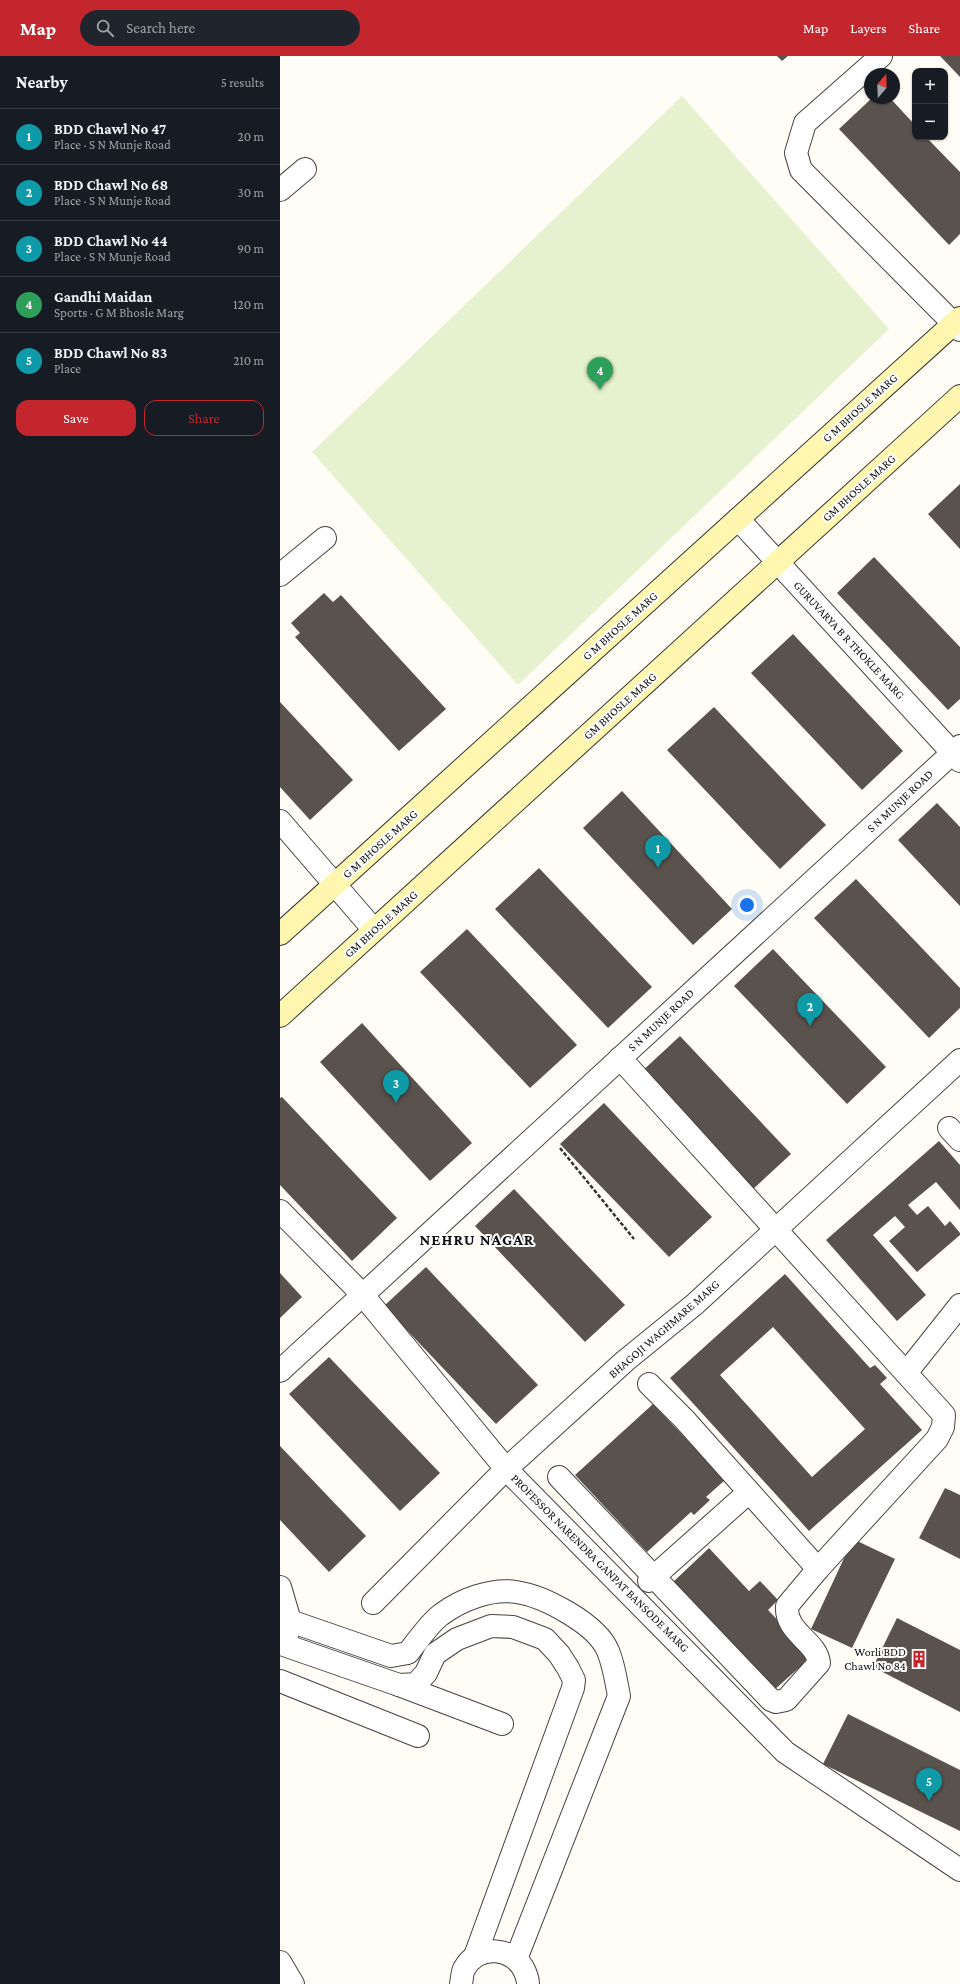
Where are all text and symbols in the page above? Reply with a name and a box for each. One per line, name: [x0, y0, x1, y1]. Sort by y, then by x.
search box: [80, 10, 360, 46]
icon: search: [94, 17, 116, 39]
text: Map: [20, 18, 56, 39]
text: Search here: [126, 20, 195, 36]
text: Map: [803, 20, 828, 36]
text: Layers: [850, 20, 887, 36]
text: Share: [909, 20, 940, 36]
north arrow: [864, 68, 900, 104]
map controls: [912, 68, 948, 140]
button: +: [912, 68, 948, 104]
text: Nearby: [16, 73, 68, 92]
text: 5 results: [221, 75, 264, 90]
button: −: [912, 104, 948, 140]
text: BDD Chawl No 47: [54, 121, 166, 137]
text: 1: [27, 129, 31, 144]
text: 20 m: [238, 129, 264, 144]
text: Place · S N Munje Road: [54, 137, 171, 152]
text: BDD Chawl No 68: [54, 177, 168, 193]
text: 2: [26, 185, 32, 200]
text: 30 m: [238, 185, 264, 200]
text: Place · S N Munje Road: [54, 193, 171, 208]
text: BDD Chawl No 44: [54, 233, 167, 249]
text: 3: [26, 241, 32, 256]
text: 90 m: [237, 241, 264, 256]
text: Place · S N Munje Road: [54, 249, 171, 264]
text: Gandhi Maidan: [54, 289, 152, 305]
text: 4: [25, 297, 33, 312]
text: 120 m: [233, 297, 264, 312]
text: Sports · G M Bhosle Marg: [54, 305, 184, 320]
text: BDD Chawl No 83: [54, 345, 167, 361]
text: 5: [26, 353, 32, 368]
text: 210 m: [233, 353, 264, 368]
pin: 4: [587, 357, 613, 390]
text: Place: [54, 361, 81, 376]
street label: G M BHOSLE MARG: [820, 370, 901, 445]
button: Save: [16, 400, 136, 436]
button: Share: [144, 400, 264, 436]
street label: GM BHOSLE MARG: [820, 451, 899, 525]
street label: GURUVARYA B R THOKLE MARG: [790, 578, 908, 702]
street label: G M BHOSLE MARG: [580, 588, 661, 663]
street label: GM BHOSLE MARG: [581, 669, 660, 743]
street label: S N MUNJE ROAD: [864, 767, 936, 835]
street label: G M BHOSLE MARG: [340, 806, 421, 881]
pin: 1: [645, 835, 671, 868]
street label: GM BHOSLE MARG: [342, 887, 421, 961]
your location: [737, 895, 757, 915]
street label: S N MUNJE ROAD: [625, 986, 697, 1054]
pin: 2: [797, 993, 823, 1026]
pin: 3: [383, 1070, 409, 1103]
district label: NEHRU NAGAR: [419, 1231, 535, 1248]
street label: BHAGOJI WAGHMARE MARG: [606, 1277, 723, 1381]
street label: PROFESSOR NARENDRA GANPAT BANSODE MARG: [508, 1471, 692, 1655]
place label: Worli BDD Chawl No 84: [844, 1645, 906, 1673]
building icon: Worli BDD Chawl No 84: [909, 1649, 929, 1669]
pin: 5: [916, 1768, 942, 1801]

